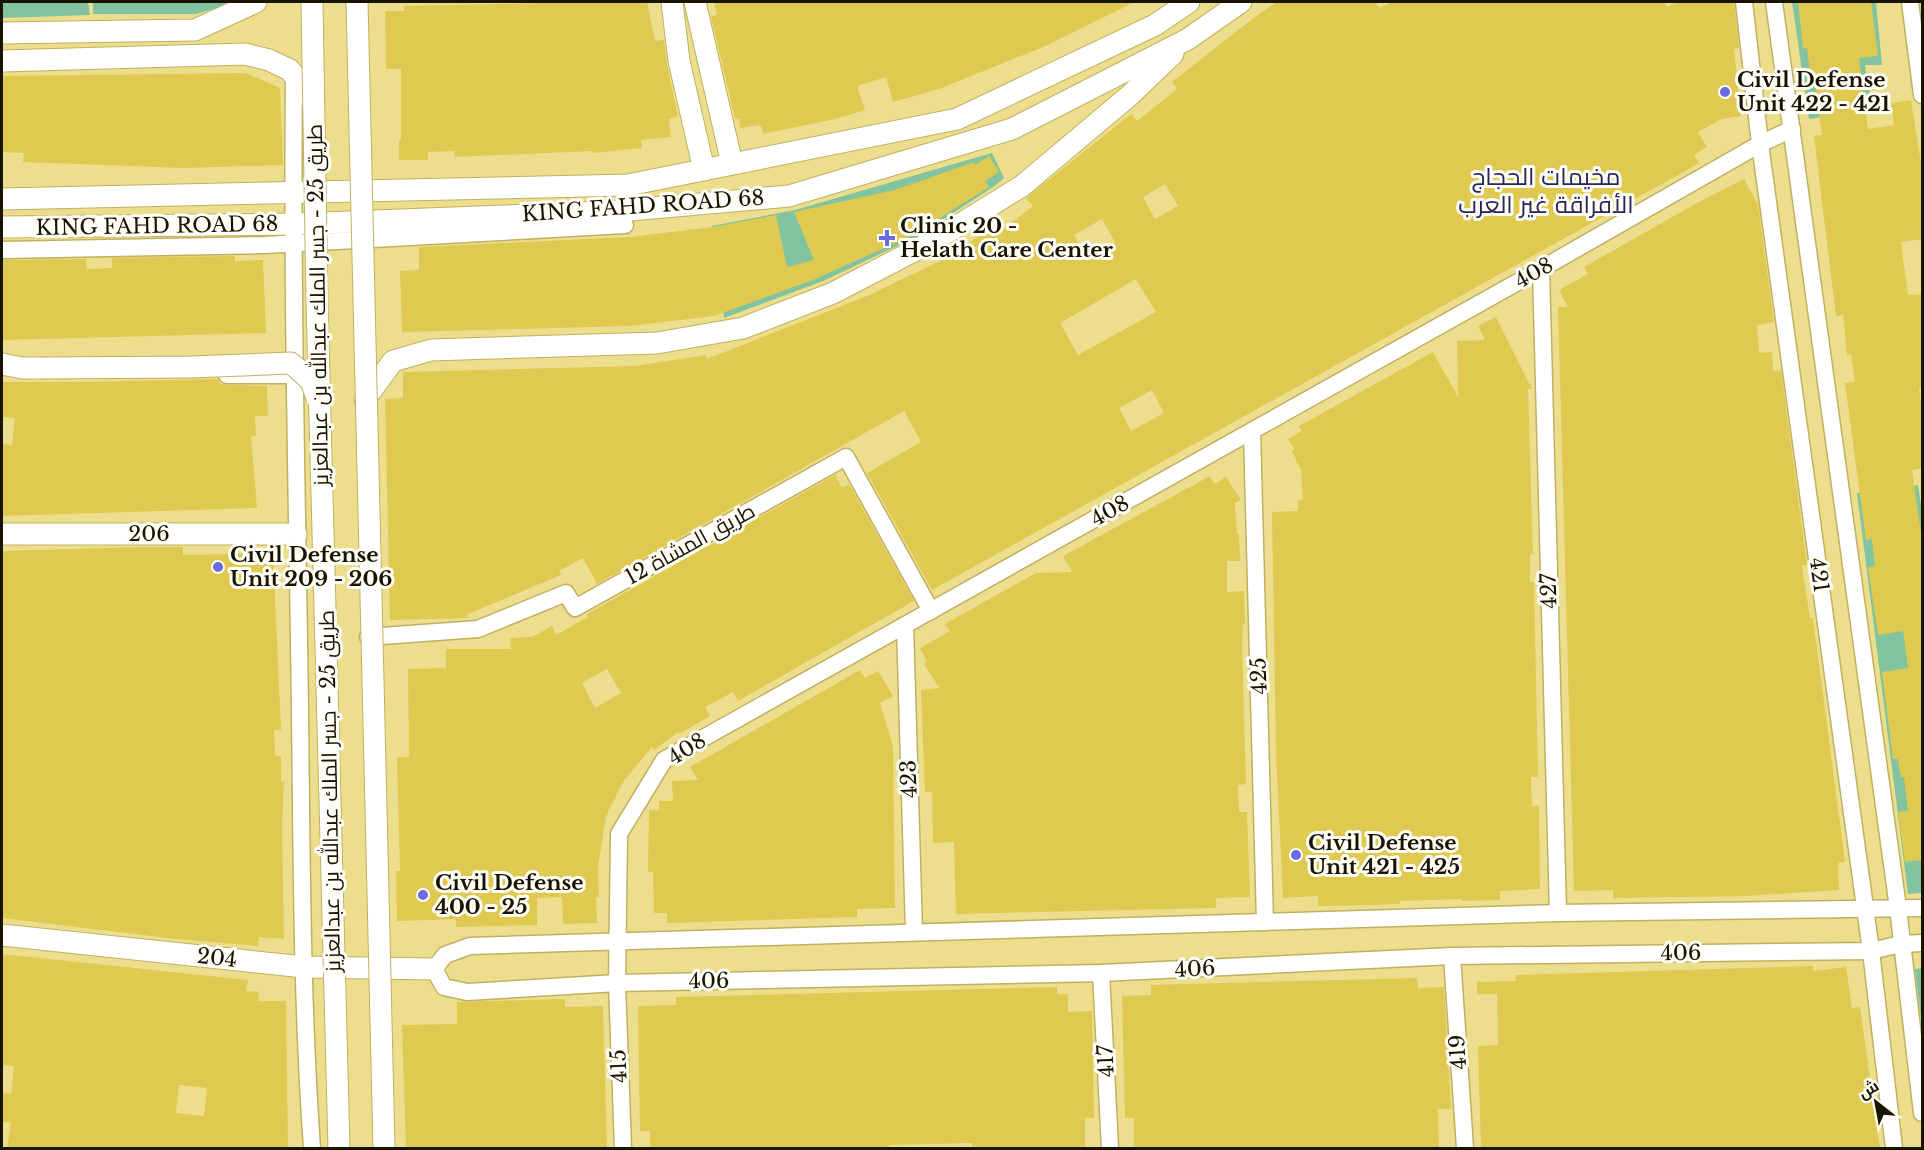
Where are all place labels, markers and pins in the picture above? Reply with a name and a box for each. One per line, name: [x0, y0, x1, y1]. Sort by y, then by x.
place label: Civil Defense Unit 422 - 421: [1737, 67, 1890, 117]
marker: Civil Defense Unit 422 - 421: [1718, 85, 1732, 99]
place label: Clinic 20 - Helath Care Center: [900, 213, 1113, 263]
marker: Clinic 20 - Helath Care Center: [878, 229, 896, 247]
place label: Civil Defense Unit 209 - 206: [230, 542, 393, 592]
marker: Civil Defense Unit 209 - 206: [211, 560, 225, 574]
place label: Civil Defense Unit 421 - 425: [1308, 830, 1460, 880]
marker: Civil Defense Unit 421 - 425: [1289, 848, 1303, 862]
place label: Civil Defense 400 - 25: [435, 870, 584, 920]
marker: Civil Defense 400 - 25: [416, 888, 430, 902]

